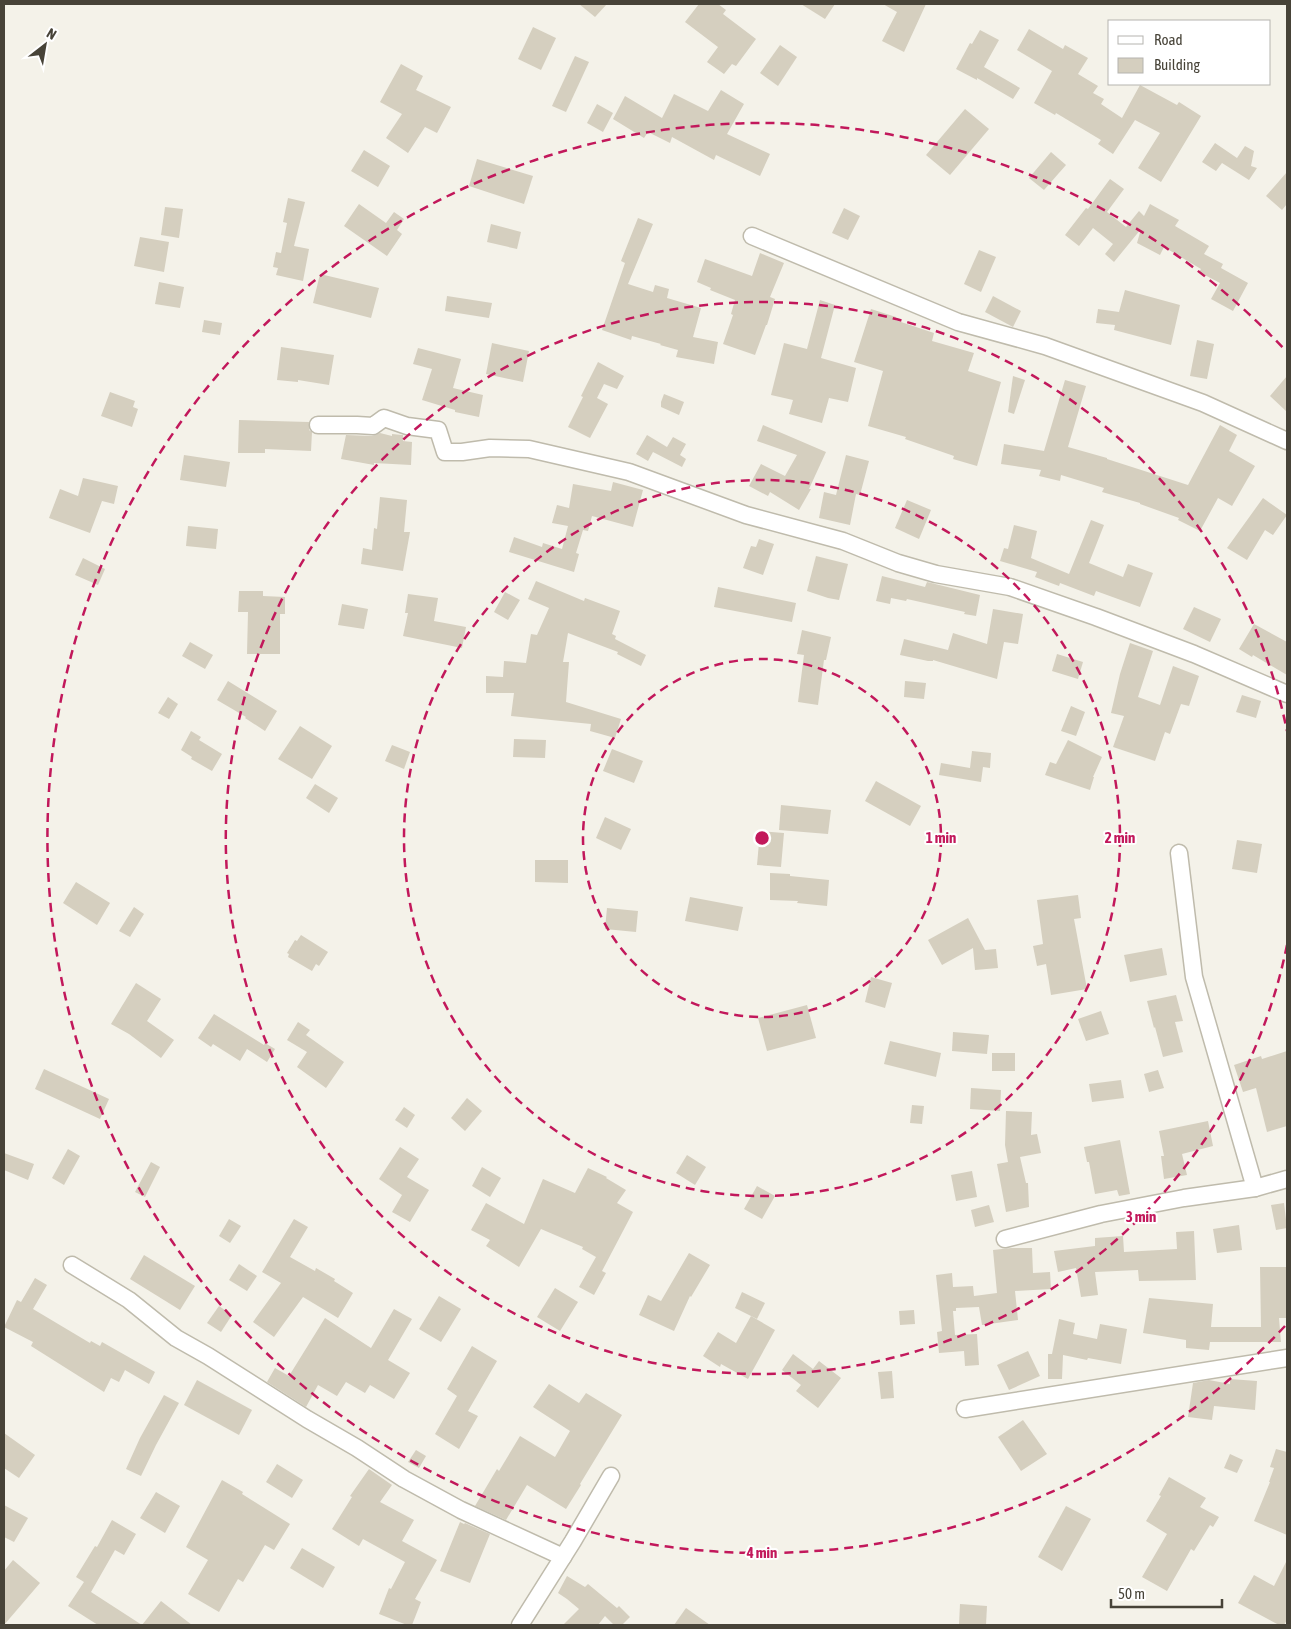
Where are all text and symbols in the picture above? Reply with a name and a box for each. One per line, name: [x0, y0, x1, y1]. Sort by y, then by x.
north arrow: [20, 20, 70, 70]
legend: [1108, 20, 1271, 85]
text: N: [44, 25, 59, 43]
text: Road: [1154, 31, 1183, 48]
text: Building: [1154, 56, 1200, 73]
centre of rings: [753, 829, 771, 847]
text: 1 min: [926, 829, 956, 846]
text: 2 min: [1105, 829, 1135, 846]
text: 3 min: [1126, 1208, 1156, 1225]
text: 4 min: [746, 1544, 777, 1561]
scale bar: [1111, 1576, 1222, 1608]
text: 50 m: [1118, 1585, 1145, 1602]

